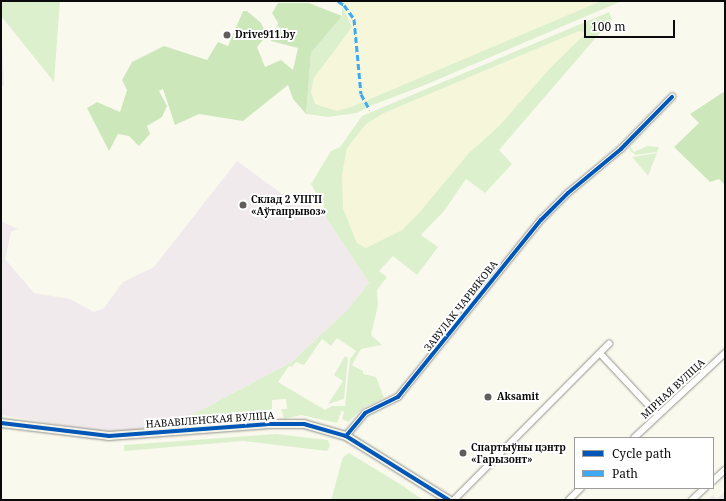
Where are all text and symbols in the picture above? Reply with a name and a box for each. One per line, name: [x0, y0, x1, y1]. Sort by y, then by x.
scale bar: [586, 12, 677, 38]
text: 100 m: [591, 18, 626, 35]
place label: Drive911.by: [235, 29, 295, 41]
marker: Drive911.by: [222, 30, 232, 40]
place label: Склад 2 УПГП «Аўтапрывоз»: [251, 193, 326, 216]
marker: Склад 2 УПГП «Аўтапрывоз»: [238, 200, 248, 210]
street label: ЗАВУЛАК ЧАРВЯКОВА: [422, 258, 500, 354]
street label: МІРНАЯ ВУЛІЦА: [639, 356, 707, 422]
marker: Aksamit: [482, 391, 494, 403]
place label: Aksamit: [497, 391, 539, 403]
street label: НАВАВІЛЕНСКАЯ ВУЛІЦА: [145, 410, 275, 430]
legend: [574, 437, 714, 489]
place label: Спартыўны цэнтр «Гарызонт»: [471, 441, 566, 464]
text: Cycle path: [612, 445, 671, 462]
marker: Спартыўны цэнтр «Гарызонт»: [458, 448, 468, 458]
text: Path: [612, 465, 638, 482]

